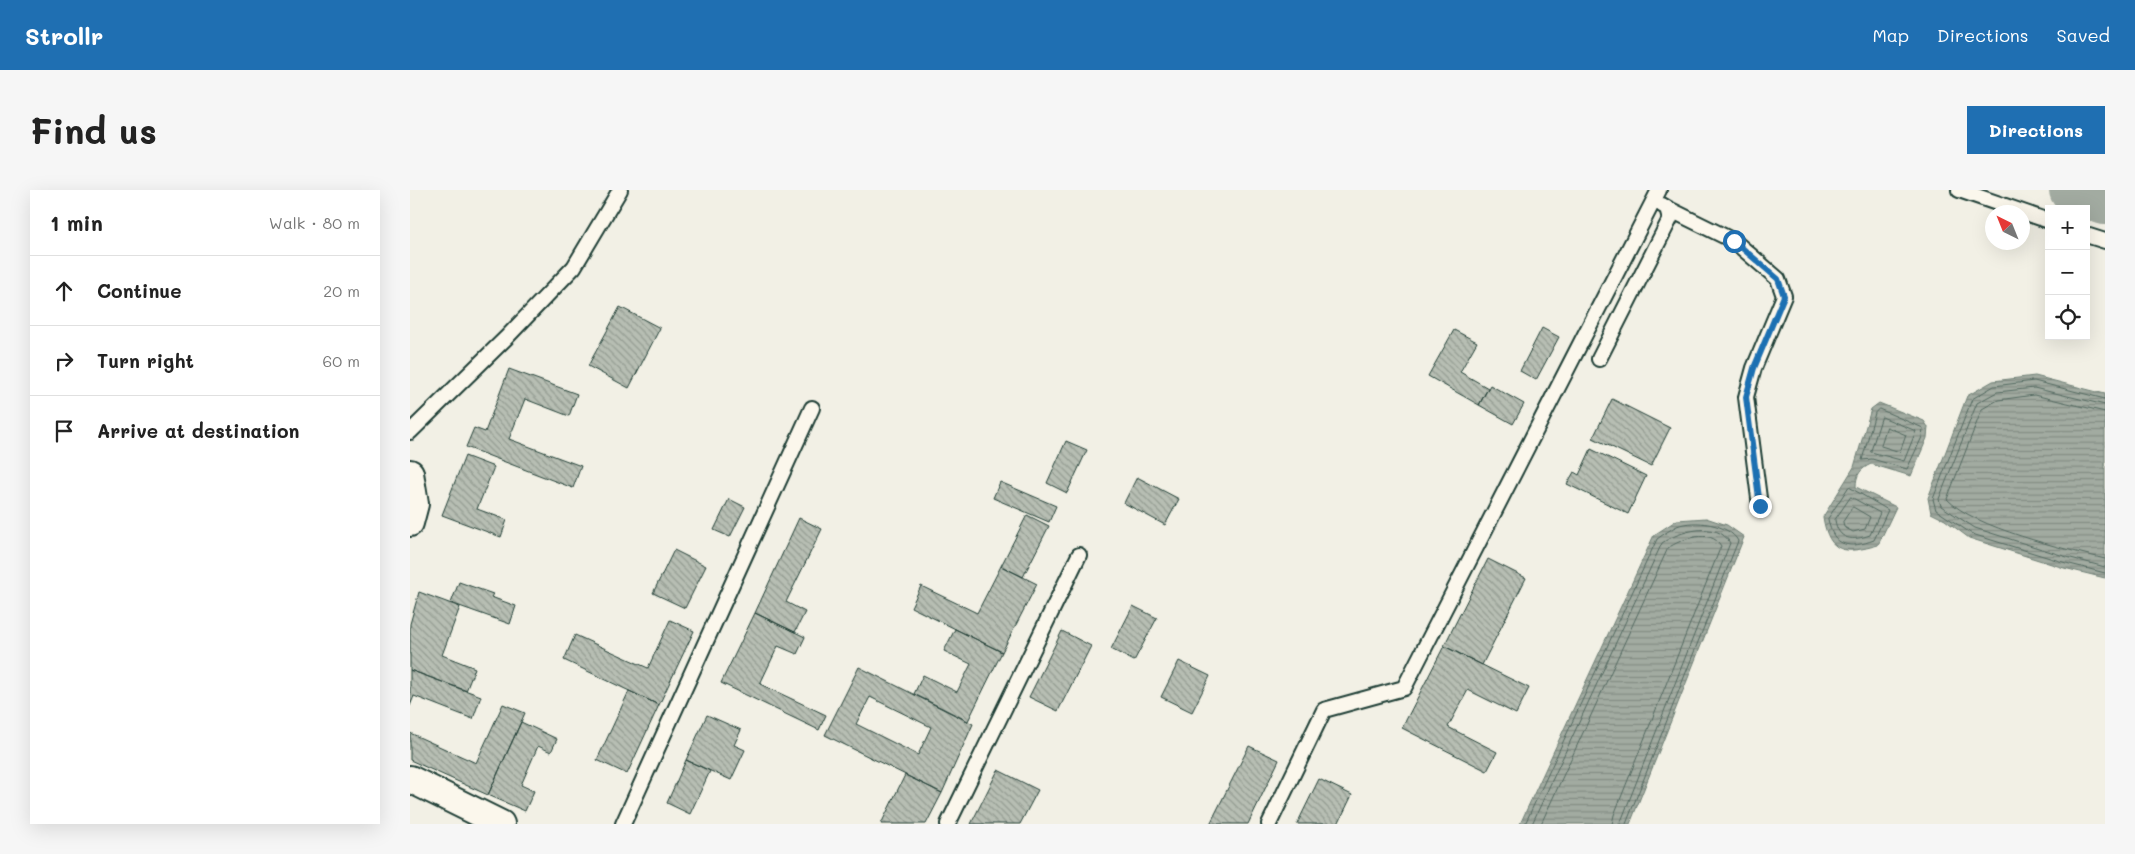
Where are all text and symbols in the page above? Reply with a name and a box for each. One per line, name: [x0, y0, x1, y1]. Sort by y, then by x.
text: Strollr: [25, 20, 103, 51]
text: Map: [1872, 23, 1909, 47]
text: Directions: [1937, 23, 2029, 47]
text: Saved: [2057, 23, 2110, 47]
button: Directions: [1967, 106, 2105, 154]
text: Find us: [30, 107, 157, 153]
north arrow: [1985, 205, 2030, 250]
map controls: [2045, 205, 2090, 340]
button: +: [2045, 205, 2090, 250]
text: 1 min: [50, 209, 103, 236]
text: Walk · 80 m: [269, 212, 360, 233]
route start: [1723, 230, 1746, 253]
button: −: [2045, 250, 2090, 295]
icon: ahead: [50, 277, 78, 305]
text: Continue: [97, 278, 182, 303]
text: 20 m: [323, 280, 360, 301]
button: locate: [2045, 295, 2090, 340]
icon: right: [50, 347, 78, 375]
text: Turn right: [97, 348, 194, 373]
text: 60 m: [323, 350, 360, 371]
icon: arrive: [50, 417, 78, 445]
text: Arrive at destination: [97, 418, 300, 443]
route end: [1749, 495, 1772, 518]

